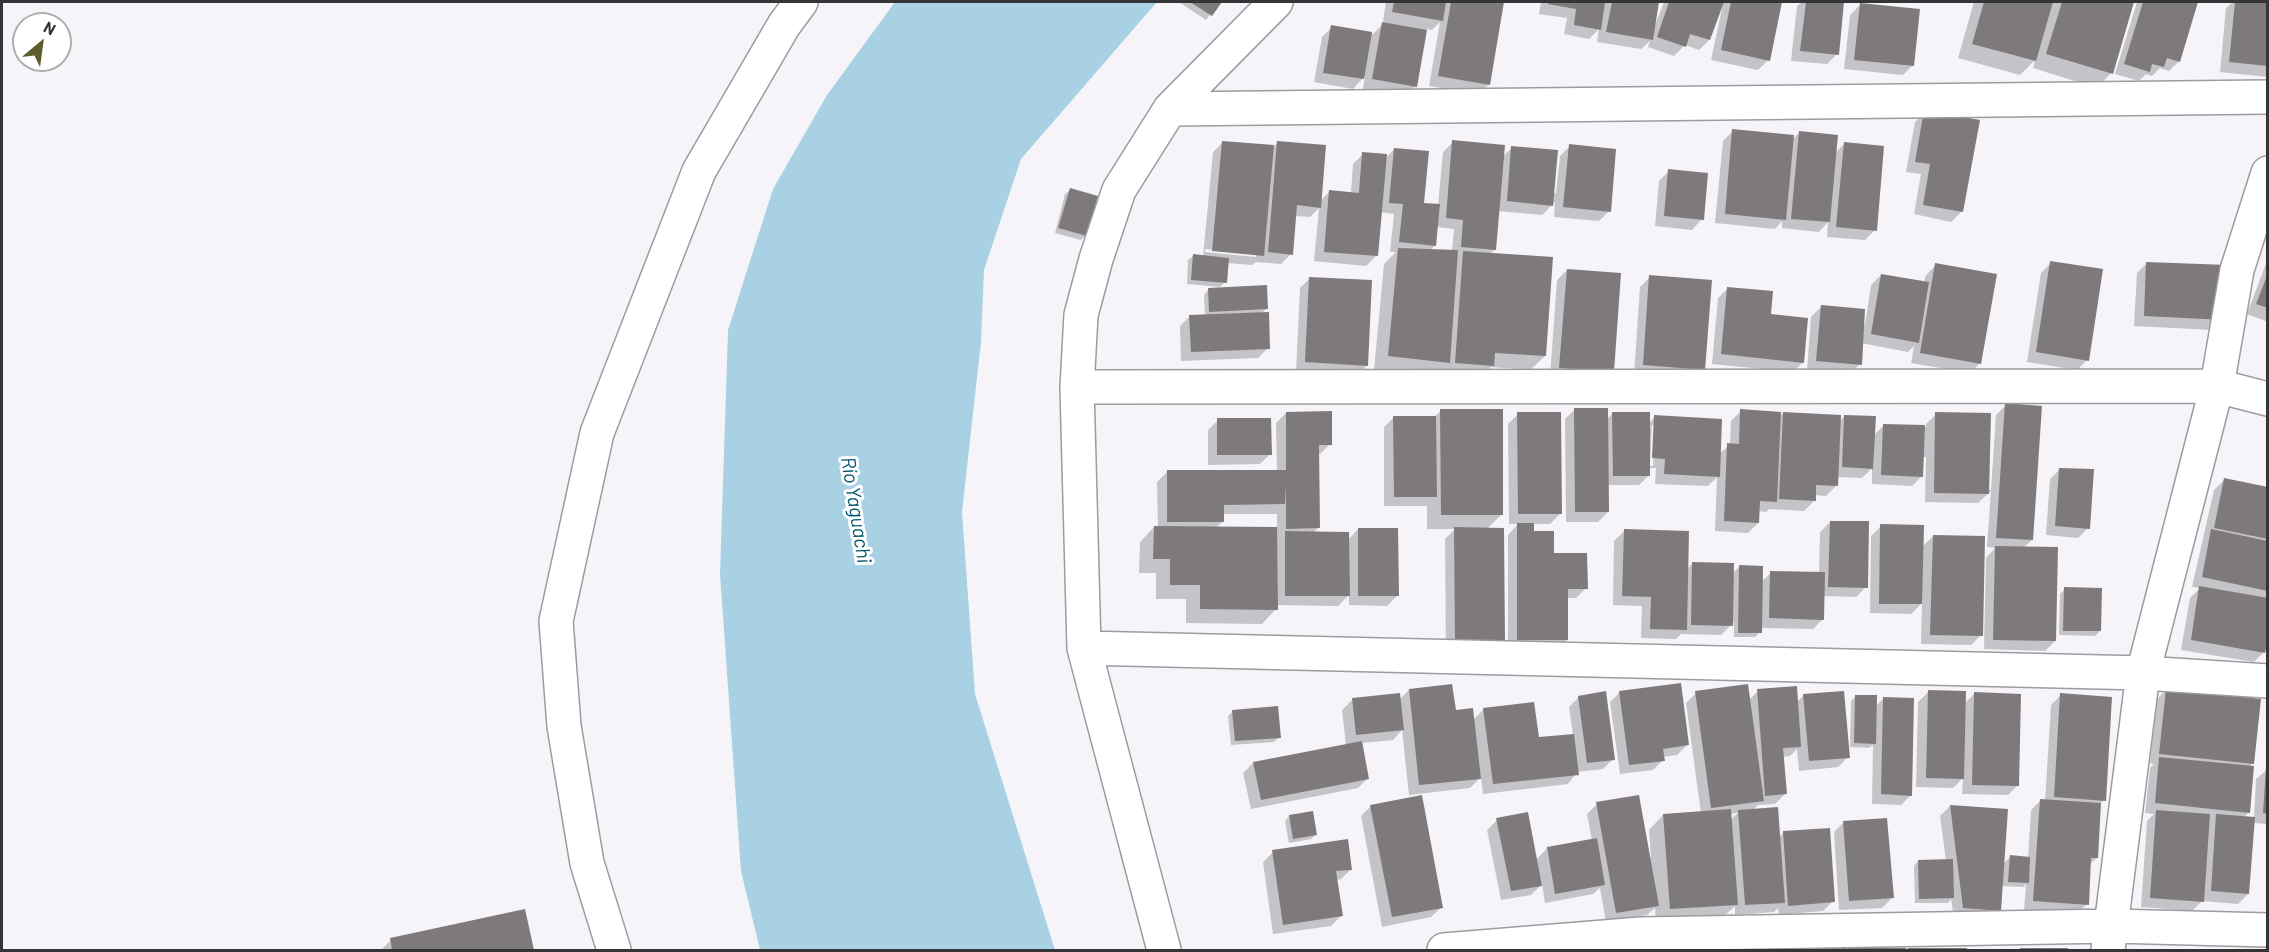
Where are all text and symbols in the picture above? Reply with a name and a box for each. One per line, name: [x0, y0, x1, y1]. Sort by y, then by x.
north arrow: [12, 12, 72, 72]
text: N: [41, 17, 59, 38]
water label: Río Yaguachi: [836, 455, 876, 565]

